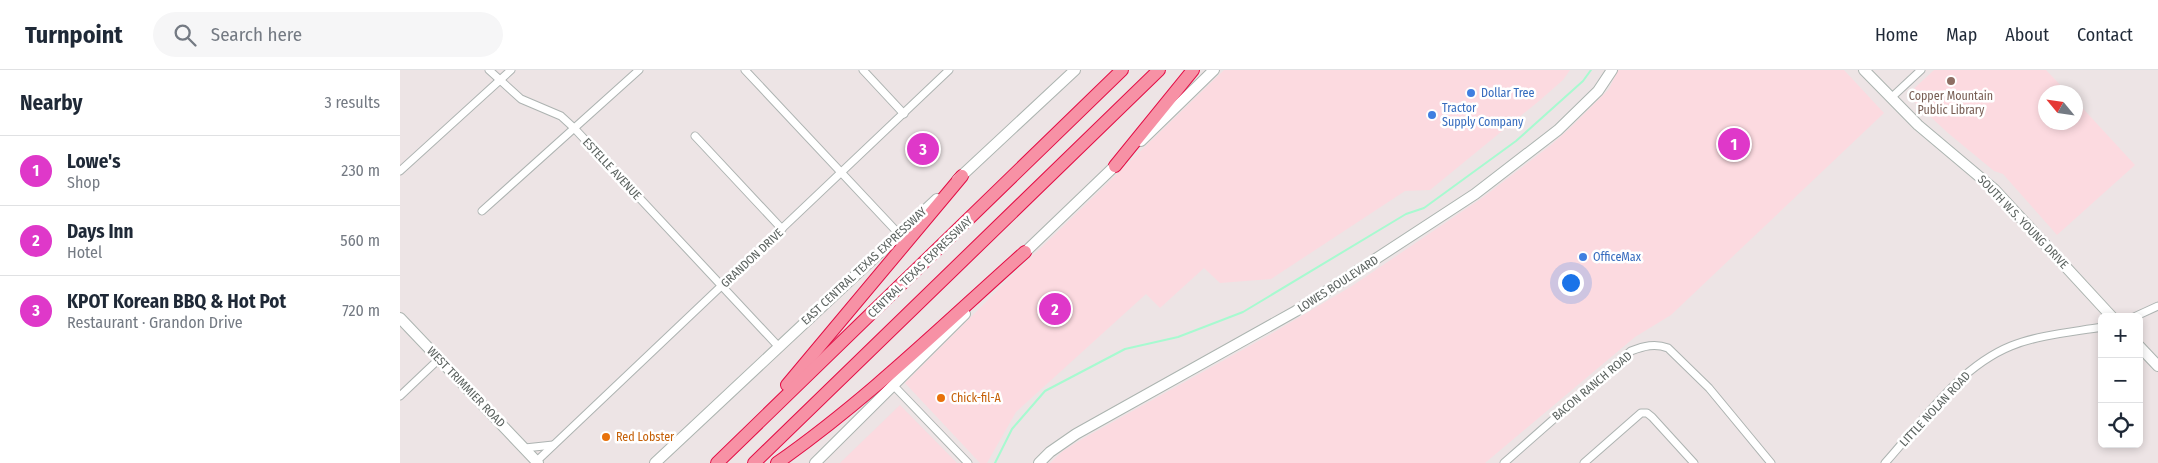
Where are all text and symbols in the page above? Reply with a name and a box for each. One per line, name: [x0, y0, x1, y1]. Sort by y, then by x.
search box: [153, 12, 503, 57]
text: Turnpoint: [25, 21, 123, 49]
icon: search: [171, 21, 199, 49]
text: Search here: [211, 23, 302, 46]
text: Home: [1875, 24, 1918, 46]
text: Map: [1946, 24, 1977, 46]
text: About: [2005, 24, 2049, 46]
text: Contact: [2077, 24, 2133, 46]
marker: Copper Mountain Public Library: [1945, 75, 1957, 87]
north arrow: [2038, 85, 2083, 130]
place label: Dollar Tree: [1481, 86, 1534, 100]
marker: Dollar Tree: [1465, 87, 1477, 99]
place label: Copper Mountain Public Library: [1909, 89, 1993, 117]
text: Nearby: [20, 90, 82, 116]
text: 3 results: [324, 93, 380, 112]
place label: Tractor Supply Company: [1442, 101, 1524, 129]
marker: Tractor Supply Company: [1426, 109, 1438, 121]
pin: 1: [1718, 125, 1750, 163]
pin: 3: [907, 130, 939, 168]
street label: ESTELLE AVENUE: [580, 135, 644, 203]
text: Lowe's: [67, 150, 121, 173]
text: 1: [33, 161, 39, 180]
text: 230 m: [341, 161, 380, 180]
street label: SOUTH W.S. YOUNG DRIVE: [1975, 172, 2071, 272]
text: Shop: [67, 173, 100, 192]
street label: EAST CENTRAL TEXAS EXPRESSWAY: [798, 204, 930, 328]
street label: CENTRAL TEXAS EXPRESSWAY: [865, 213, 975, 321]
text: Days Inn: [67, 220, 133, 243]
street label: GRANDON DRIVE: [718, 225, 786, 290]
text: 2: [32, 231, 40, 250]
text: 560 m: [340, 231, 380, 250]
text: Hotel: [67, 243, 102, 262]
place label: OfficeMax: [1593, 250, 1642, 264]
marker: OfficeMax: [1577, 251, 1589, 263]
street label: LOWES BOULEVARD: [1295, 253, 1381, 315]
your location: [1558, 270, 1584, 296]
text: KPOT Korean BBQ & Hot Pot: [67, 290, 286, 313]
pin: 2: [1039, 290, 1071, 328]
text: 3: [32, 301, 40, 320]
text: 720 m: [342, 301, 380, 320]
text: Restaurant · Grandon Drive: [67, 313, 243, 332]
map controls: [2098, 313, 2143, 448]
button: +: [2098, 313, 2143, 358]
street label: WEST TRIMMIER ROAD: [424, 344, 508, 430]
street label: BACON RANCH ROAD: [1549, 349, 1635, 423]
button: −: [2098, 358, 2143, 403]
street label: LITTLE NOLAN ROAD: [1897, 369, 1973, 449]
place label: Chick-fil-A: [951, 391, 1002, 405]
marker: Chick-fil-A: [935, 392, 947, 404]
button: locate: [2098, 403, 2143, 448]
place label: Red Lobster: [616, 430, 675, 444]
marker: Red Lobster: [600, 431, 612, 443]

